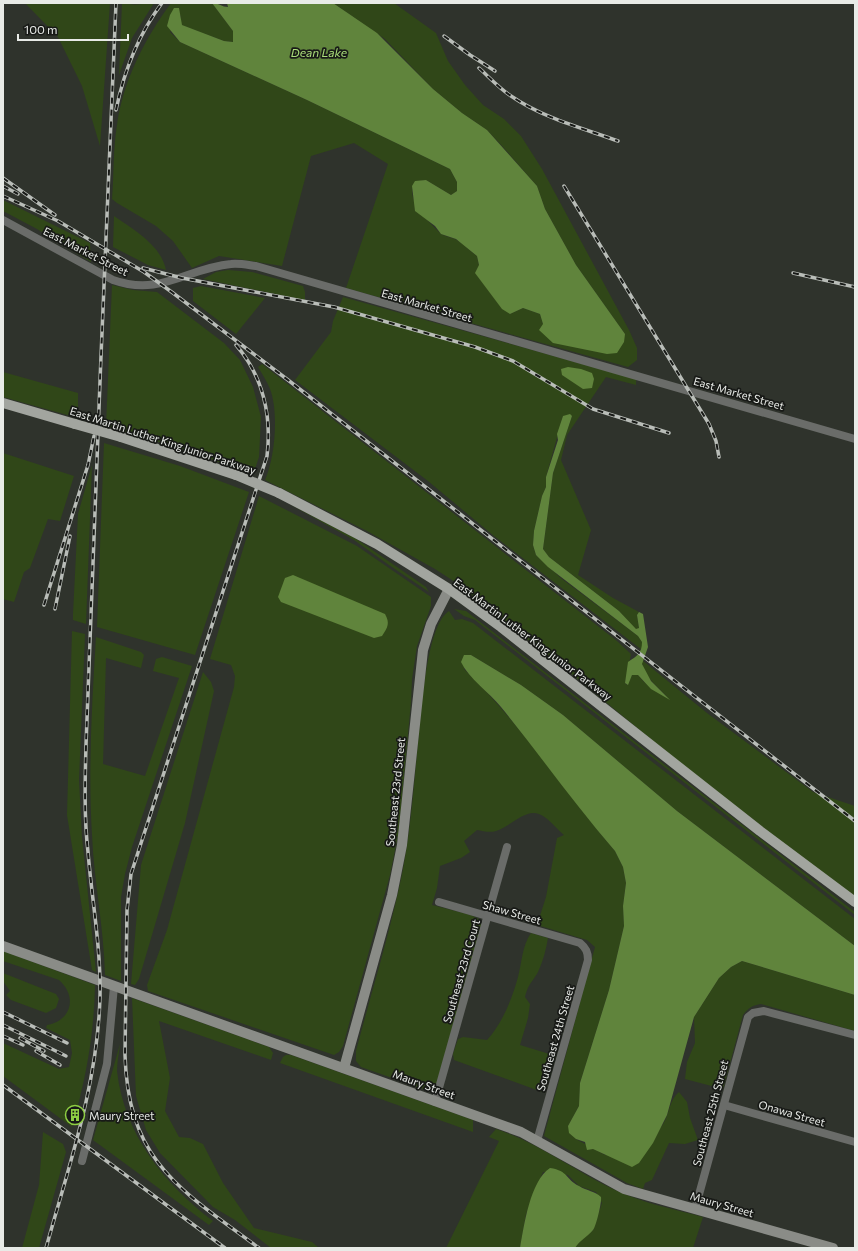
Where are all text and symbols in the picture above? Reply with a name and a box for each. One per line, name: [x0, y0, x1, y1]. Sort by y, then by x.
scale bar: [18, 16, 128, 42]
text: 100 m: [24, 22, 58, 36]
water label: Dean Lake: [291, 45, 348, 59]
street label: East Market Street: [41, 224, 131, 278]
street label: East Market Street: [380, 286, 474, 324]
street label: East Market Street: [692, 374, 786, 412]
street label: East Martin Luther King Junior Parkway: [68, 404, 258, 477]
street label: East Martin Luther King Junior Parkway: [451, 575, 615, 704]
street label: Southeast 23rd Street: [383, 737, 407, 847]
street label: Shaw Street: [481, 897, 543, 927]
street label: Southeast 23rd Court: [440, 917, 482, 1024]
street label: Southeast 24th Street: [534, 983, 576, 1092]
street label: Southeast 25th Street: [690, 1058, 731, 1168]
street label: Maury Street: [391, 1067, 458, 1101]
street label: Onawa Street: [757, 1097, 827, 1129]
building icon: Maury Street: [64, 1104, 86, 1126]
place label: Maury Street: [89, 1109, 155, 1122]
street label: Maury Street: [689, 1189, 756, 1219]

